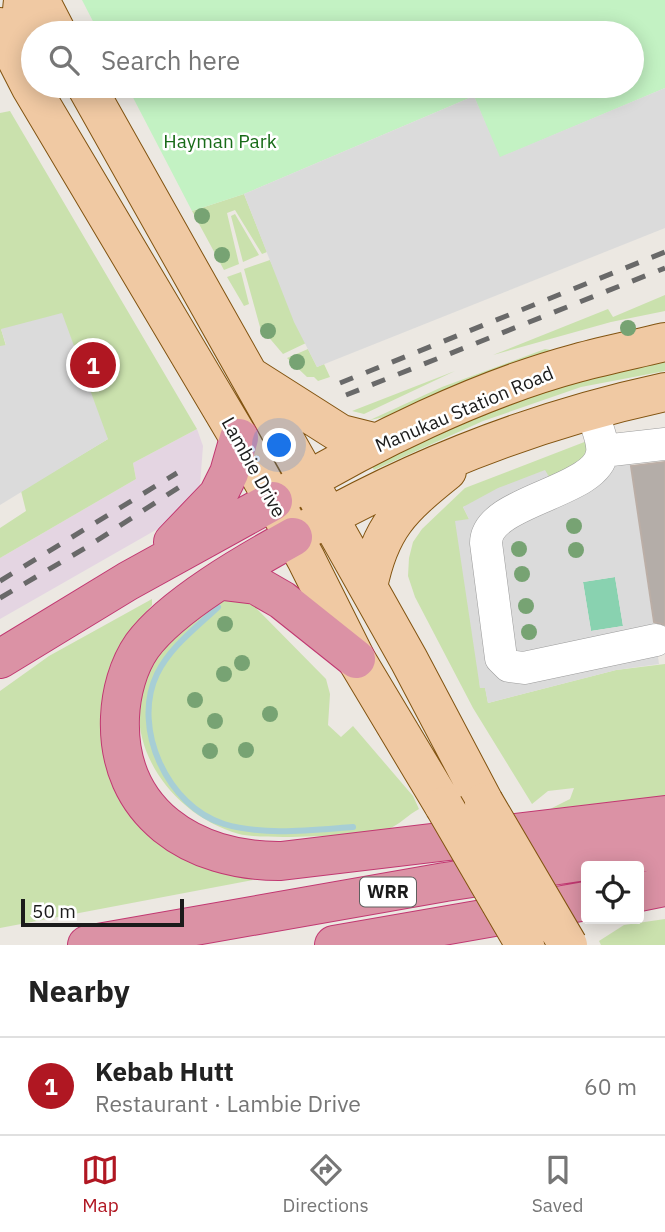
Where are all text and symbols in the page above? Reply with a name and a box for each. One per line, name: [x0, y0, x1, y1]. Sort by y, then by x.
search box: [21, 21, 644, 98]
icon: search: [45, 41, 83, 79]
text: Search here: [101, 43, 240, 77]
park label: Hayman Park: [163, 129, 277, 153]
pin: 1: [70, 339, 116, 391]
street label: Manukau Station Road: [371, 361, 557, 457]
street label: Lambie Drive: [217, 413, 291, 521]
your location: [262, 428, 296, 462]
map controls: [581, 861, 644, 924]
button: locate: [581, 861, 644, 924]
road number: WRR: [360, 878, 416, 906]
scale bar: [21, 896, 184, 928]
text: 50 m: [32, 899, 76, 923]
text: Nearby: [28, 971, 130, 1010]
text: Kebab Hutt: [95, 1054, 234, 1088]
text: 1: [44, 1071, 58, 1101]
text: 60 m: [584, 1071, 637, 1101]
text: Restaurant · Lambie Drive: [95, 1088, 361, 1118]
tab: Map: [81, 1151, 119, 1217]
tab: Directions: [282, 1151, 369, 1217]
tab: Saved: [532, 1151, 584, 1217]

